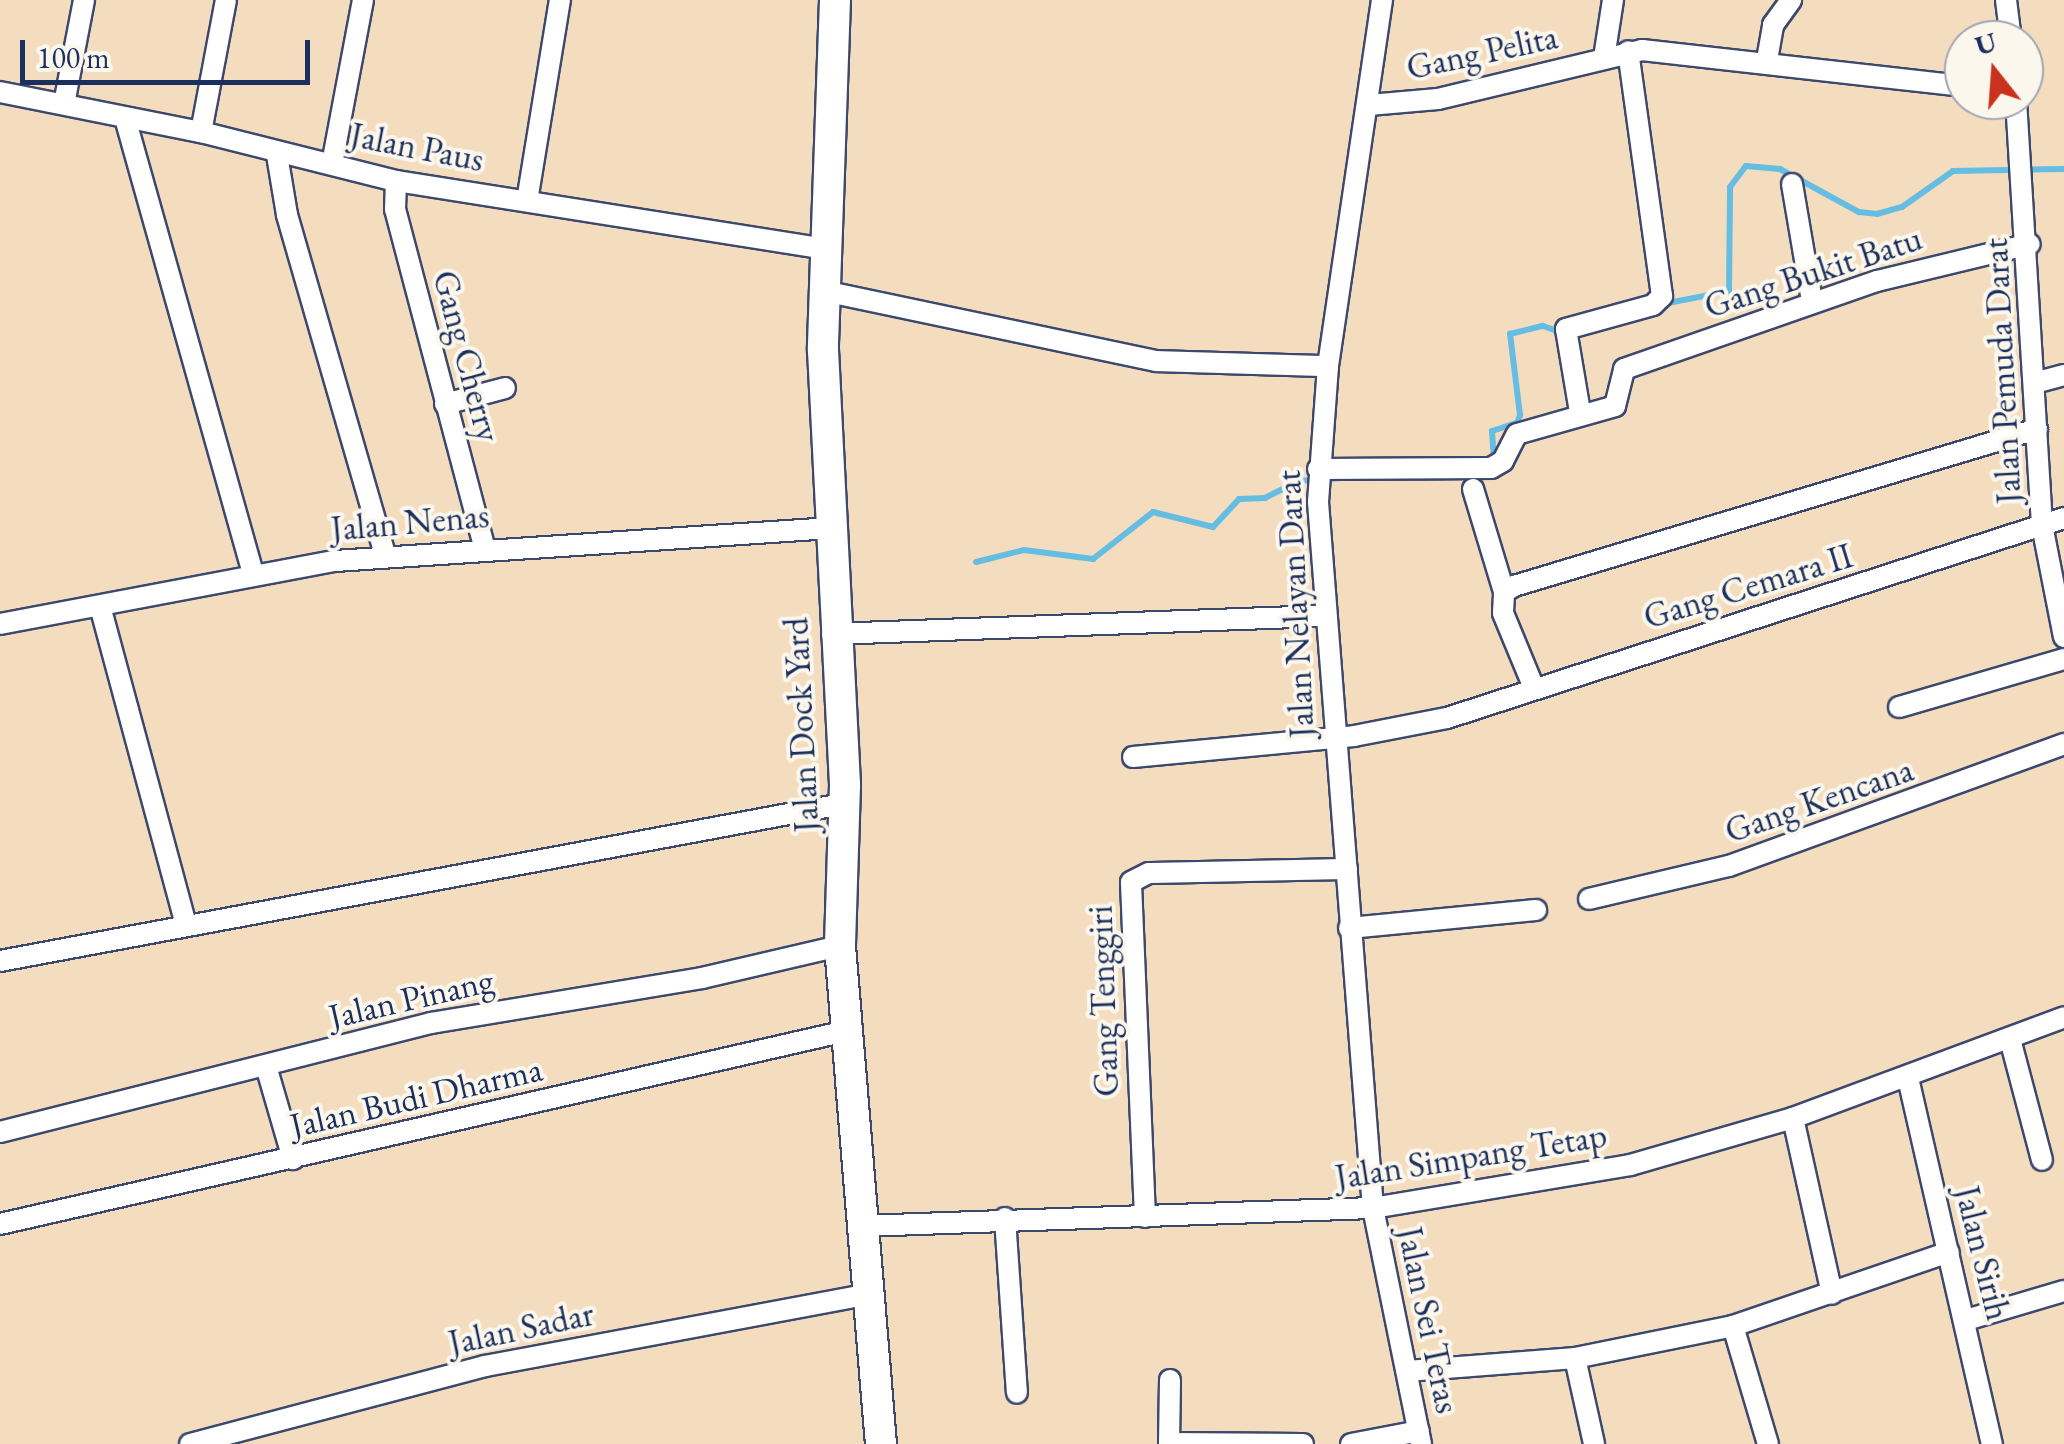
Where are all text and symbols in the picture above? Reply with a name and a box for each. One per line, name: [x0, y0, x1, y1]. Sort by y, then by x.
street label: Gang Pelita: [1403, 16, 1561, 88]
scale bar: [25, 20, 315, 82]
north arrow: [1944, 20, 2044, 120]
text: U: [1971, 23, 2001, 63]
text: 100 m: [37, 38, 110, 77]
street label: Jalan Paus: [347, 114, 487, 180]
street label: Gang Bukit Batu: [1699, 217, 1927, 327]
street label: Jalan Pemuda Darat: [1974, 237, 2030, 505]
street label: Gang Cherry: [424, 266, 510, 446]
street label: Jalan Nelayan Darat: [1267, 469, 1323, 739]
street label: Jalan Nenas: [329, 494, 491, 550]
street label: Gang Cemara II: [1638, 534, 1858, 638]
street label: Jalan Dock Yard: [774, 616, 828, 834]
street label: Gang Kencana: [1719, 748, 1919, 852]
street label: Gang Tenggiri: [1079, 905, 1127, 1097]
street label: Jalan Pinang: [325, 959, 497, 1037]
street label: Jalan Budi Dharma: [286, 1048, 546, 1146]
street label: Jalan Simpang Tetap: [1332, 1114, 1610, 1198]
street label: Jalan Sirih: [1946, 1182, 2020, 1324]
street label: Jalan Sei Teras: [1389, 1223, 1469, 1417]
street label: Jalan Sadar: [445, 1292, 597, 1364]

